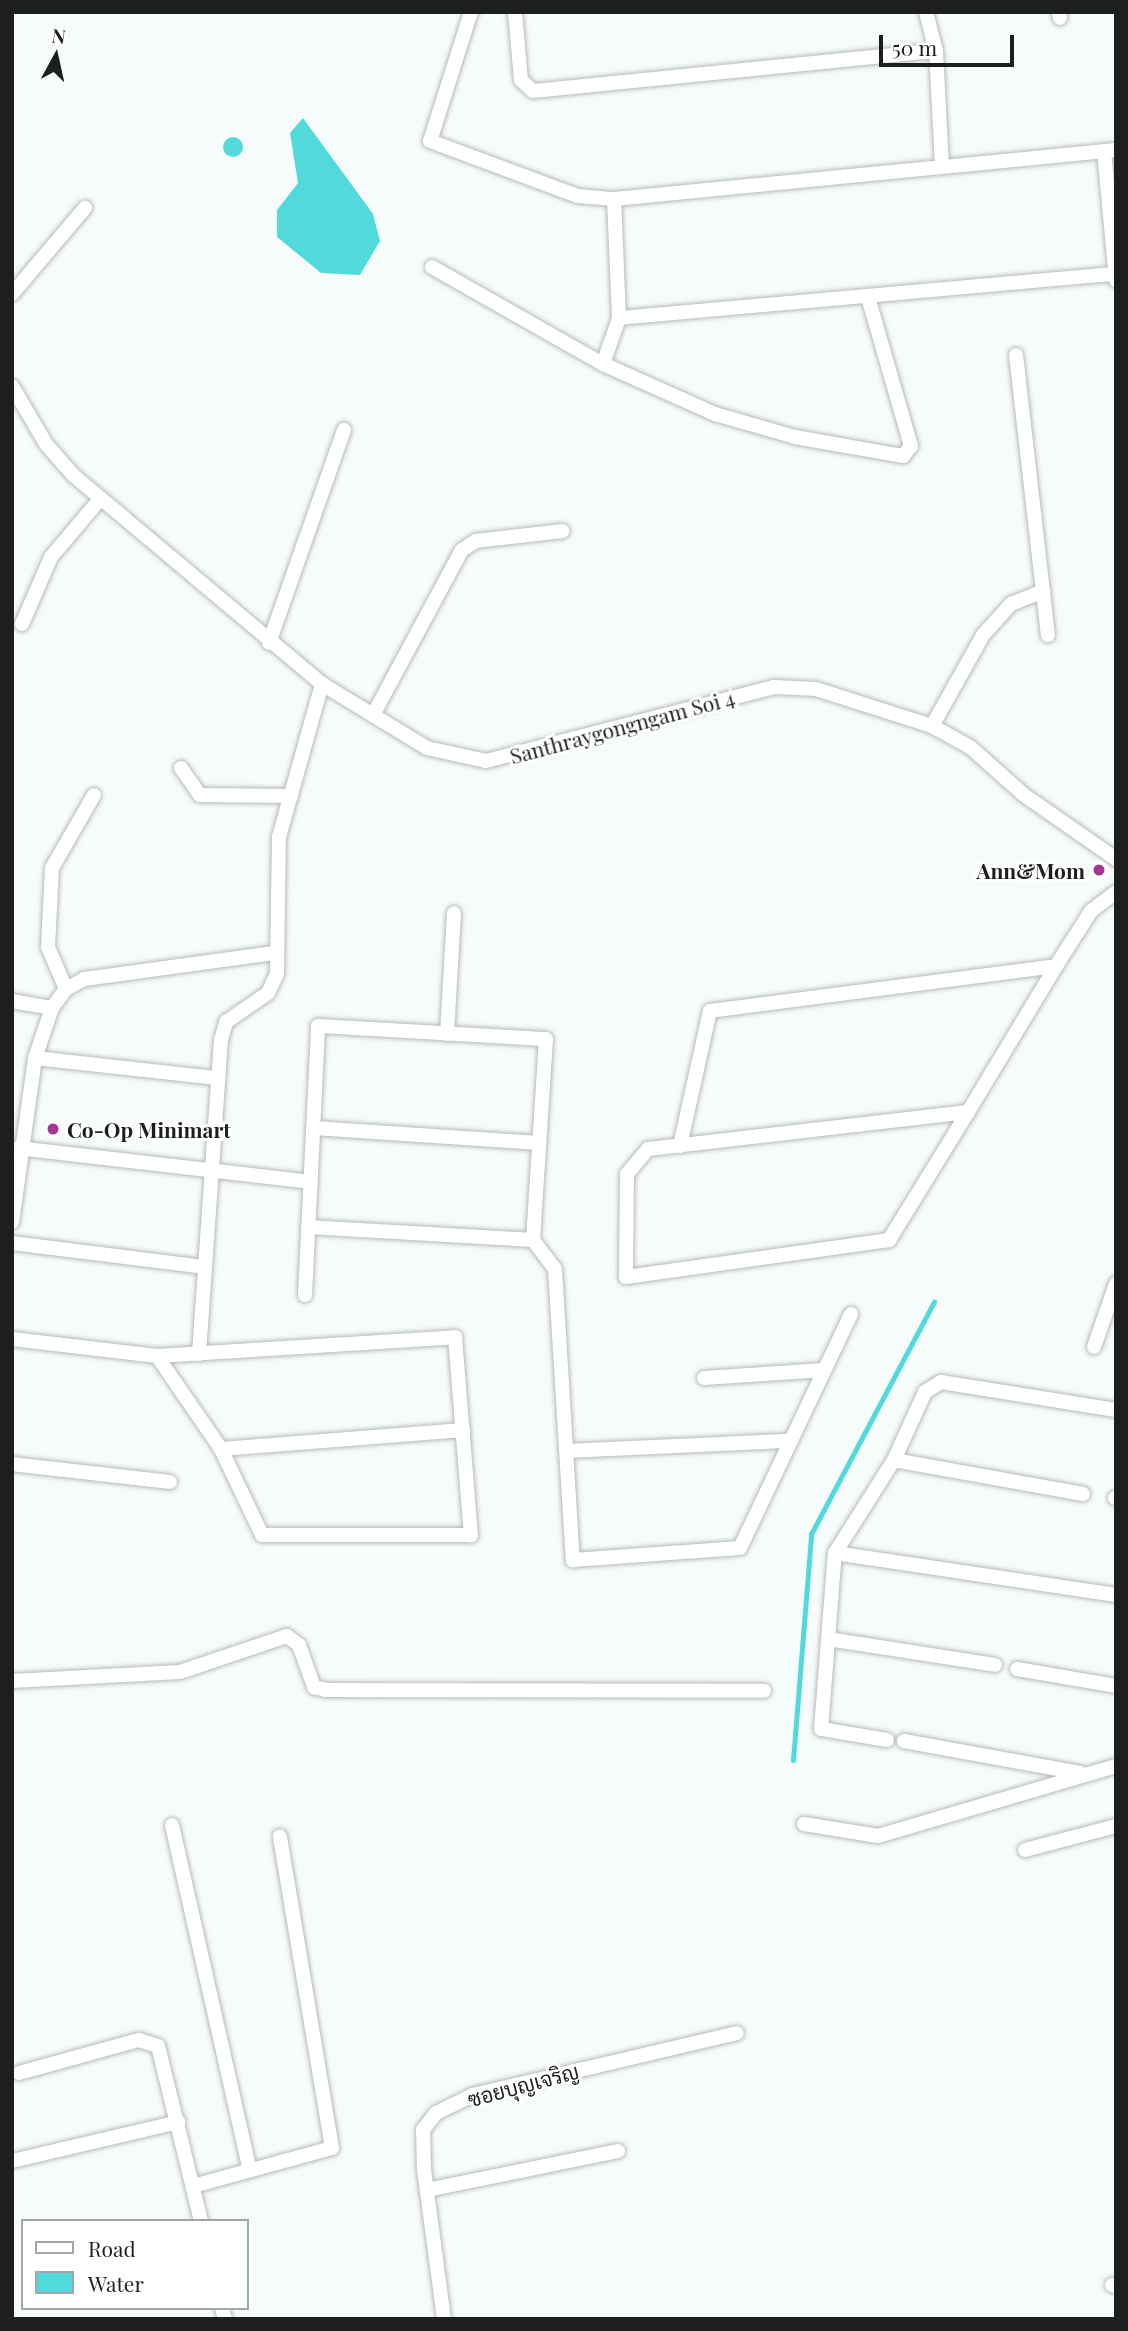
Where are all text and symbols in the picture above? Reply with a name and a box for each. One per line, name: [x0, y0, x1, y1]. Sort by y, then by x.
north arrow: [21, 21, 91, 91]
text: N: [50, 21, 68, 49]
scale bar: [883, 21, 1018, 65]
text: 50 m: [892, 33, 937, 61]
street label: Santhraygongngam Soi 4: [507, 684, 737, 768]
place label: Ann&Mom: [976, 857, 1085, 883]
marker: Ann&Mom: [1091, 862, 1107, 878]
place label: Co-Op Minimart: [67, 1116, 231, 1142]
marker: Co-Op Minimart: [45, 1121, 61, 1137]
street label: ซอยบุญเจริญ: [465, 2057, 581, 2111]
legend: [21, 2219, 248, 2310]
text: Road: [88, 2234, 136, 2262]
text: Water: [88, 2269, 144, 2297]

